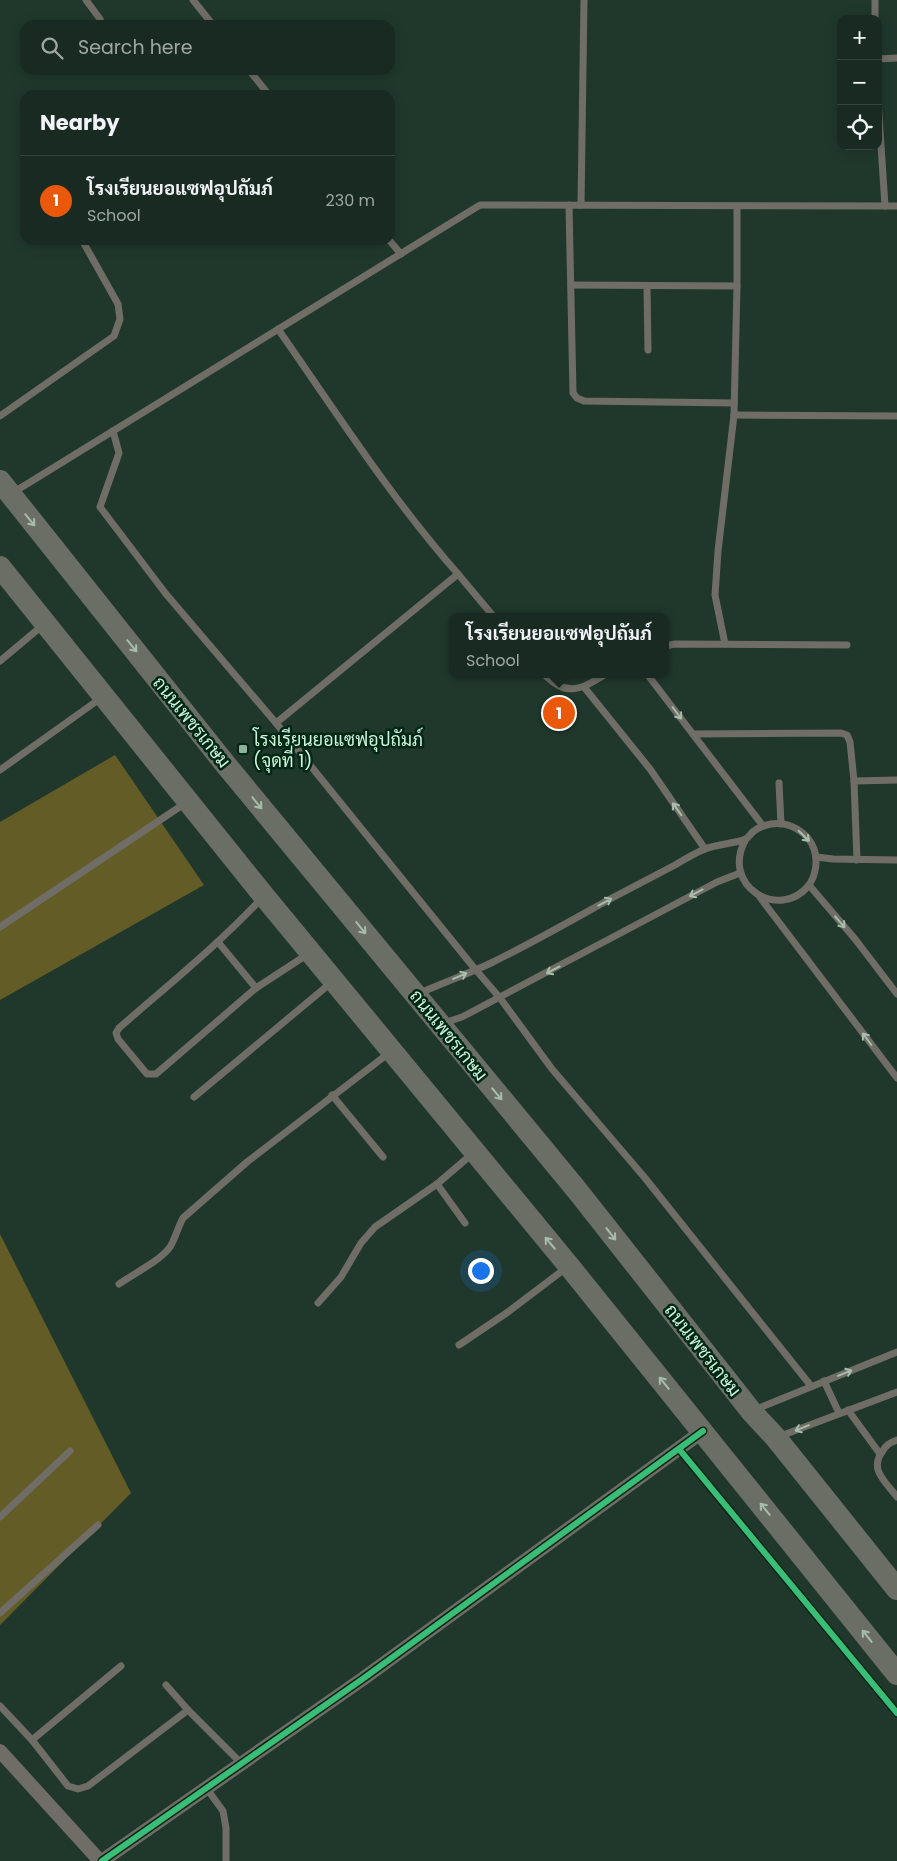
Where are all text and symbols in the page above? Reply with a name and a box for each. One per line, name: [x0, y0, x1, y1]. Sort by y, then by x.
map controls: [837, 15, 882, 150]
button: +: [837, 15, 882, 60]
search box: [20, 20, 395, 75]
icon: search: [38, 34, 66, 62]
text: Search here: [78, 34, 192, 61]
button: −: [837, 60, 882, 105]
button: locate: [837, 105, 882, 150]
text: Nearby: [40, 108, 120, 137]
text: โรงเรียนยอแซฟอุปถัมภ์: [87, 175, 273, 202]
text: 1: [53, 189, 59, 212]
text: 230 m: [326, 189, 375, 212]
text: School: [87, 204, 141, 227]
one-way arrow: [25, 513, 36, 526]
popup: [449, 613, 669, 678]
text: โรงเรียนยอแซฟอุปถัมภ์: [466, 620, 652, 647]
one-way arrow: [126, 640, 137, 653]
text: School: [466, 649, 520, 672]
street label: ถนนเพชรเกษม: [147, 671, 237, 773]
pin: 1: [543, 694, 575, 732]
one-way arrow: [671, 706, 682, 719]
place label: โรงเรียนยอแซฟอุปถัมภ์ (จุดที่ 1): [252, 727, 423, 773]
marker: โรงเรียนยอแซฟอุปถัมภ์ (จุดที่ 1): [237, 743, 249, 755]
one-way arrow: [252, 796, 263, 809]
one-way arrow: [672, 802, 682, 816]
one-way arrow: [798, 830, 810, 842]
one-way arrow: [689, 889, 704, 899]
one-way arrow: [597, 897, 612, 906]
one-way arrow: [835, 915, 846, 928]
one-way arrow: [355, 921, 366, 934]
one-way arrow: [545, 965, 560, 975]
one-way arrow: [452, 970, 467, 980]
street label: ถนนเพชรเกษม: [404, 984, 494, 1086]
one-way arrow: [862, 1033, 873, 1046]
one-way arrow: [491, 1087, 502, 1100]
one-way arrow: [605, 1227, 616, 1240]
one-way arrow: [545, 1237, 556, 1250]
your location: [468, 1258, 494, 1284]
street label: ถนนเพชรเกษม: [659, 1299, 747, 1401]
one-way arrow: [837, 1367, 852, 1377]
one-way arrow: [658, 1376, 669, 1389]
one-way arrow: [795, 1424, 810, 1433]
one-way arrow: [760, 1503, 771, 1516]
one-way arrow: [861, 1630, 872, 1643]

